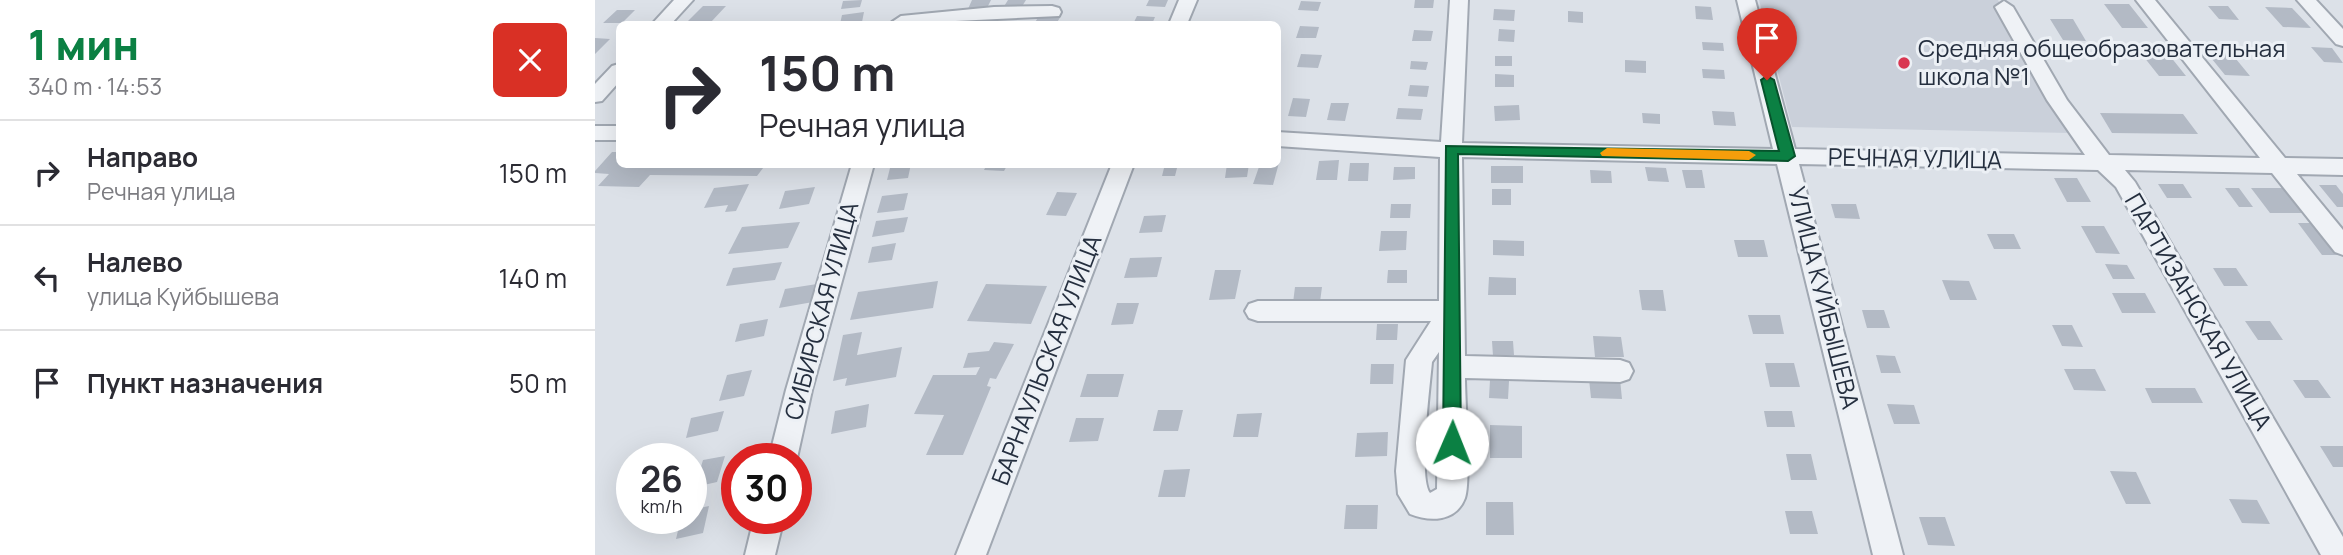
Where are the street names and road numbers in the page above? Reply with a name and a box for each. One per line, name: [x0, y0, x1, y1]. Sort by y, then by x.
street label: РЕЧНАЯ УЛИЦА: [1828, 139, 2002, 176]
street label: УЛИЦА КУЙБЫШЕВА: [1781, 183, 1868, 412]
street label: ПАРТИЗАНСКАЯ УЛИЦА: [2118, 187, 2281, 436]
street label: СИБИРСКАЯ УЛИЦА: [776, 198, 866, 423]
street label: БАРНАУЛЬСКАЯ УЛИЦА: [983, 230, 1109, 489]

